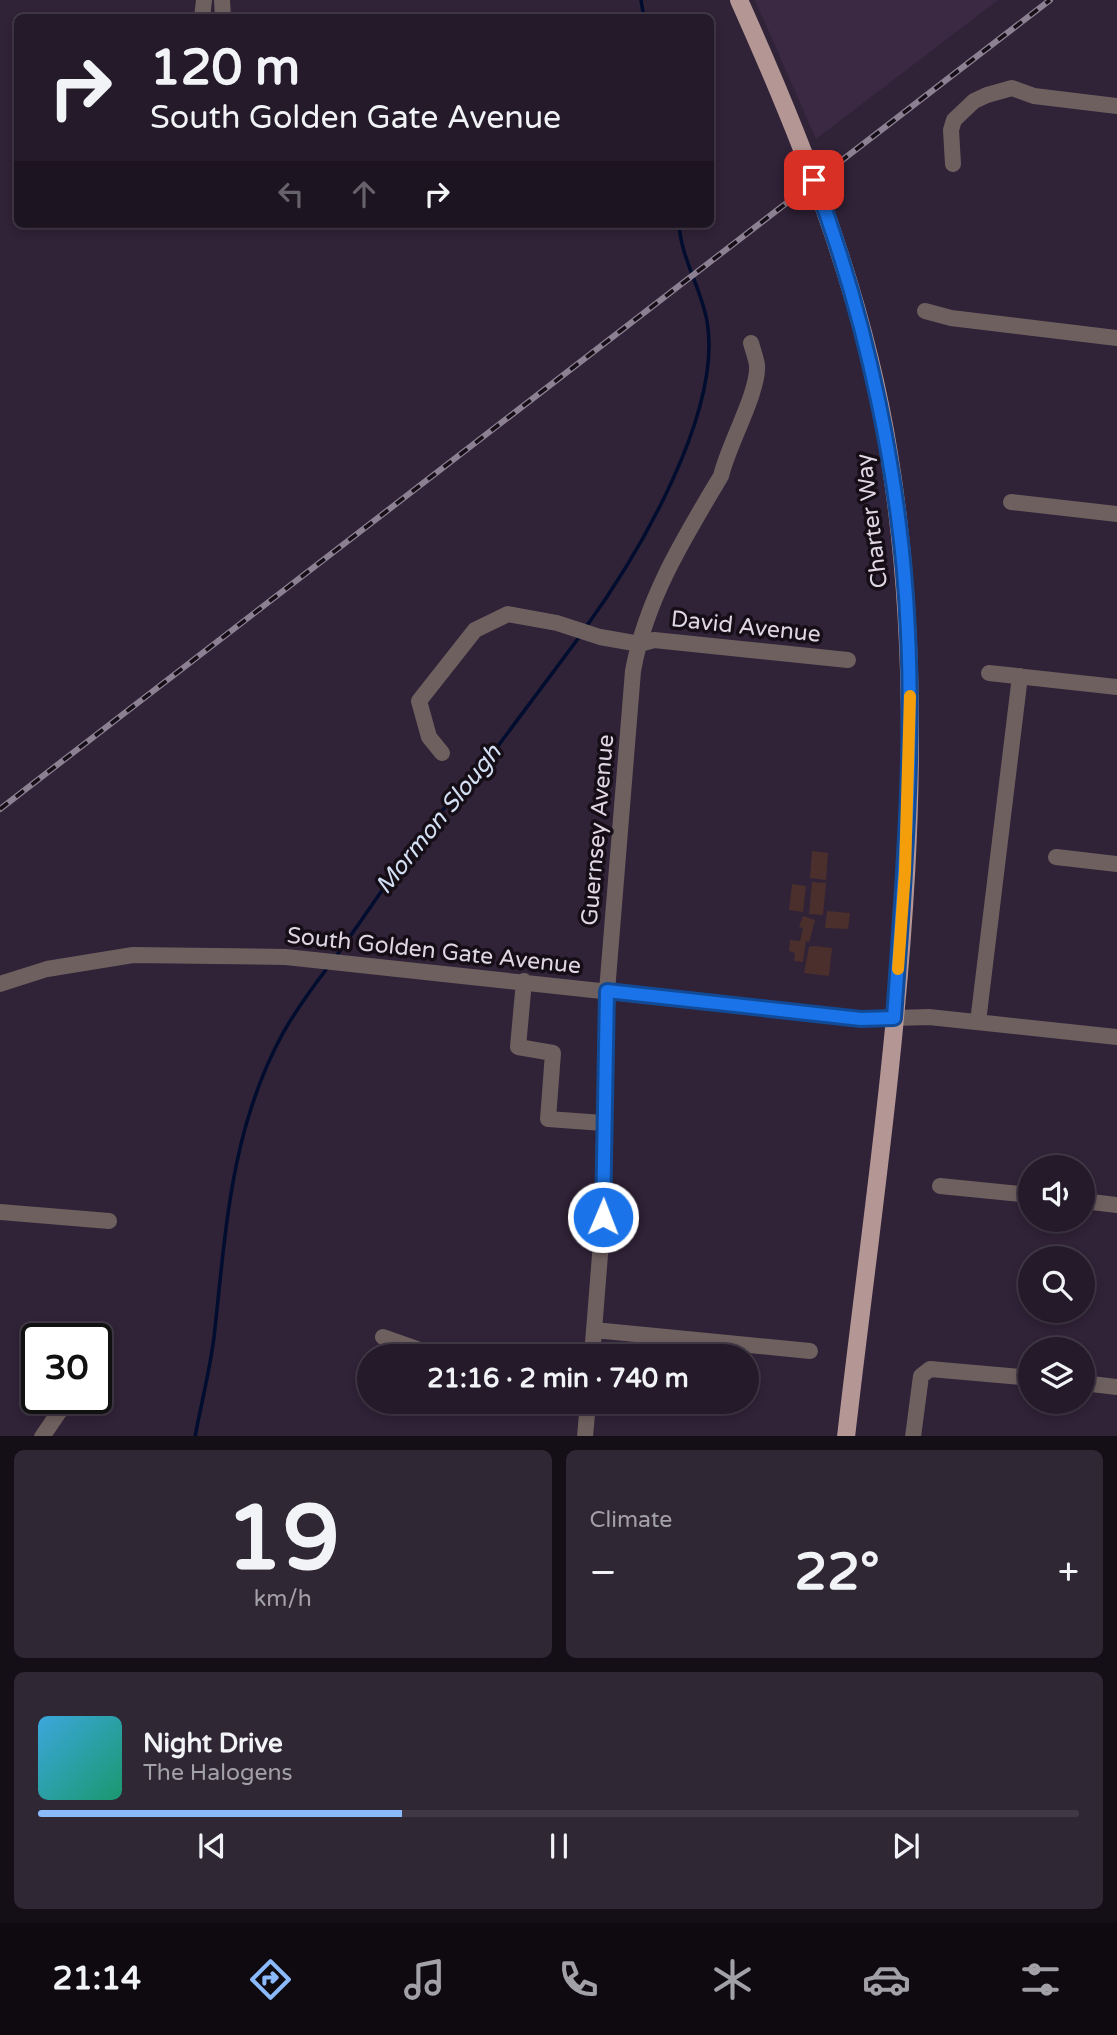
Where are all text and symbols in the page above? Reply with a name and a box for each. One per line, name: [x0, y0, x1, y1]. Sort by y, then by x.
text: 120 m: [150, 39, 300, 98]
icon: right: [35, 42, 126, 133]
text: South Golden Gate Avenue: [150, 99, 561, 137]
pin: [784, 150, 844, 210]
icon: arrive: [795, 161, 833, 199]
icon: left: [272, 175, 310, 213]
icon: ahead: [345, 175, 383, 213]
icon: right: [418, 175, 456, 213]
street label: Charter Way: [850, 452, 894, 590]
street label: David Avenue: [670, 605, 822, 649]
street label: Guernsey Avenue: [576, 733, 620, 927]
water label: Mormon Slough: [369, 738, 508, 900]
street label: South Golden Gate Avenue: [285, 922, 582, 980]
map controls: [1018, 1155, 1095, 1414]
button: sound: [1018, 1155, 1095, 1232]
position arrow: [566, 1180, 640, 1254]
button: search: [1018, 1246, 1095, 1323]
speed limit sign: 30: [21, 1323, 112, 1414]
button: layers: [1018, 1337, 1095, 1414]
text: 21:16 · 2 min · 740 m: [427, 1363, 689, 1394]
text: 19: [226, 1484, 340, 1594]
text: Climate: [590, 1506, 672, 1534]
text: 22°: [795, 1541, 880, 1604]
text: −: [590, 1550, 617, 1596]
text: +: [1058, 1550, 1079, 1596]
text: km/h: [254, 1585, 312, 1613]
text: Night Drive: [143, 1728, 283, 1759]
text: The Halogens: [143, 1759, 292, 1787]
icon: previous: [193, 1827, 231, 1865]
icon: pause: [540, 1827, 578, 1865]
icon: next: [887, 1827, 925, 1865]
icon: directions: [246, 1955, 295, 2004]
icon: music: [400, 1955, 449, 2004]
icon: phone: [554, 1955, 603, 2004]
icon: climate: [708, 1955, 757, 2004]
icon: car: [862, 1955, 911, 2004]
icon: filters: [1016, 1955, 1065, 2004]
text: 21:14: [52, 1960, 141, 1998]

